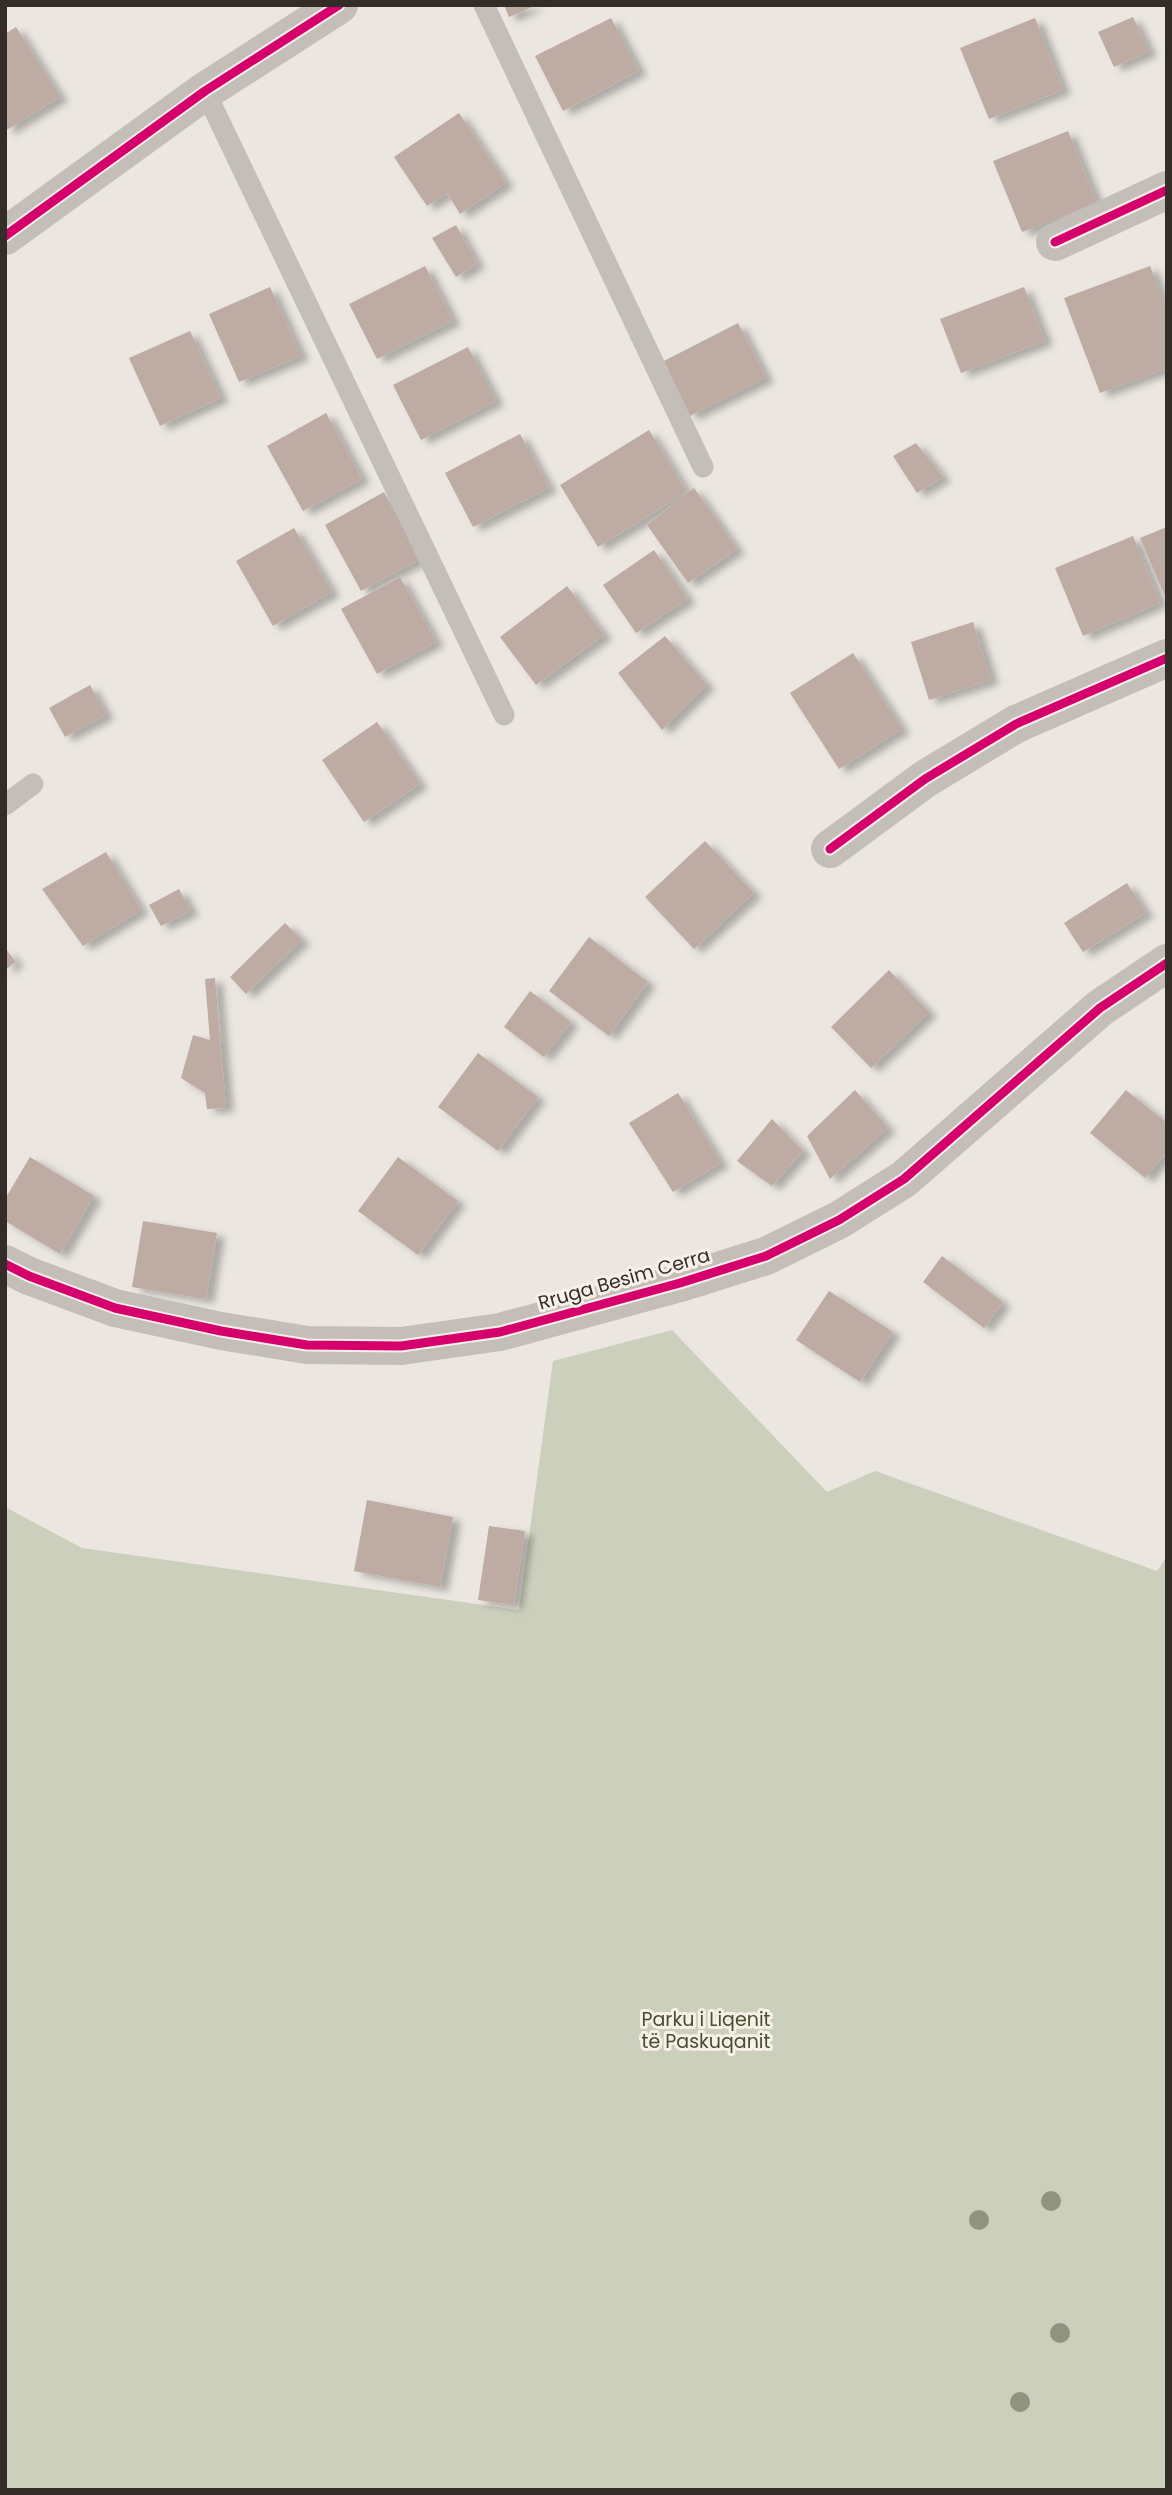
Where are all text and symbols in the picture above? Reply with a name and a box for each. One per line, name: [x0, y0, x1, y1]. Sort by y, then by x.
street label: Rruga Besim Cerra: [535, 1242, 713, 1316]
park label: Parku i Liqenit të Paskuqanit: [642, 2006, 771, 2055]

